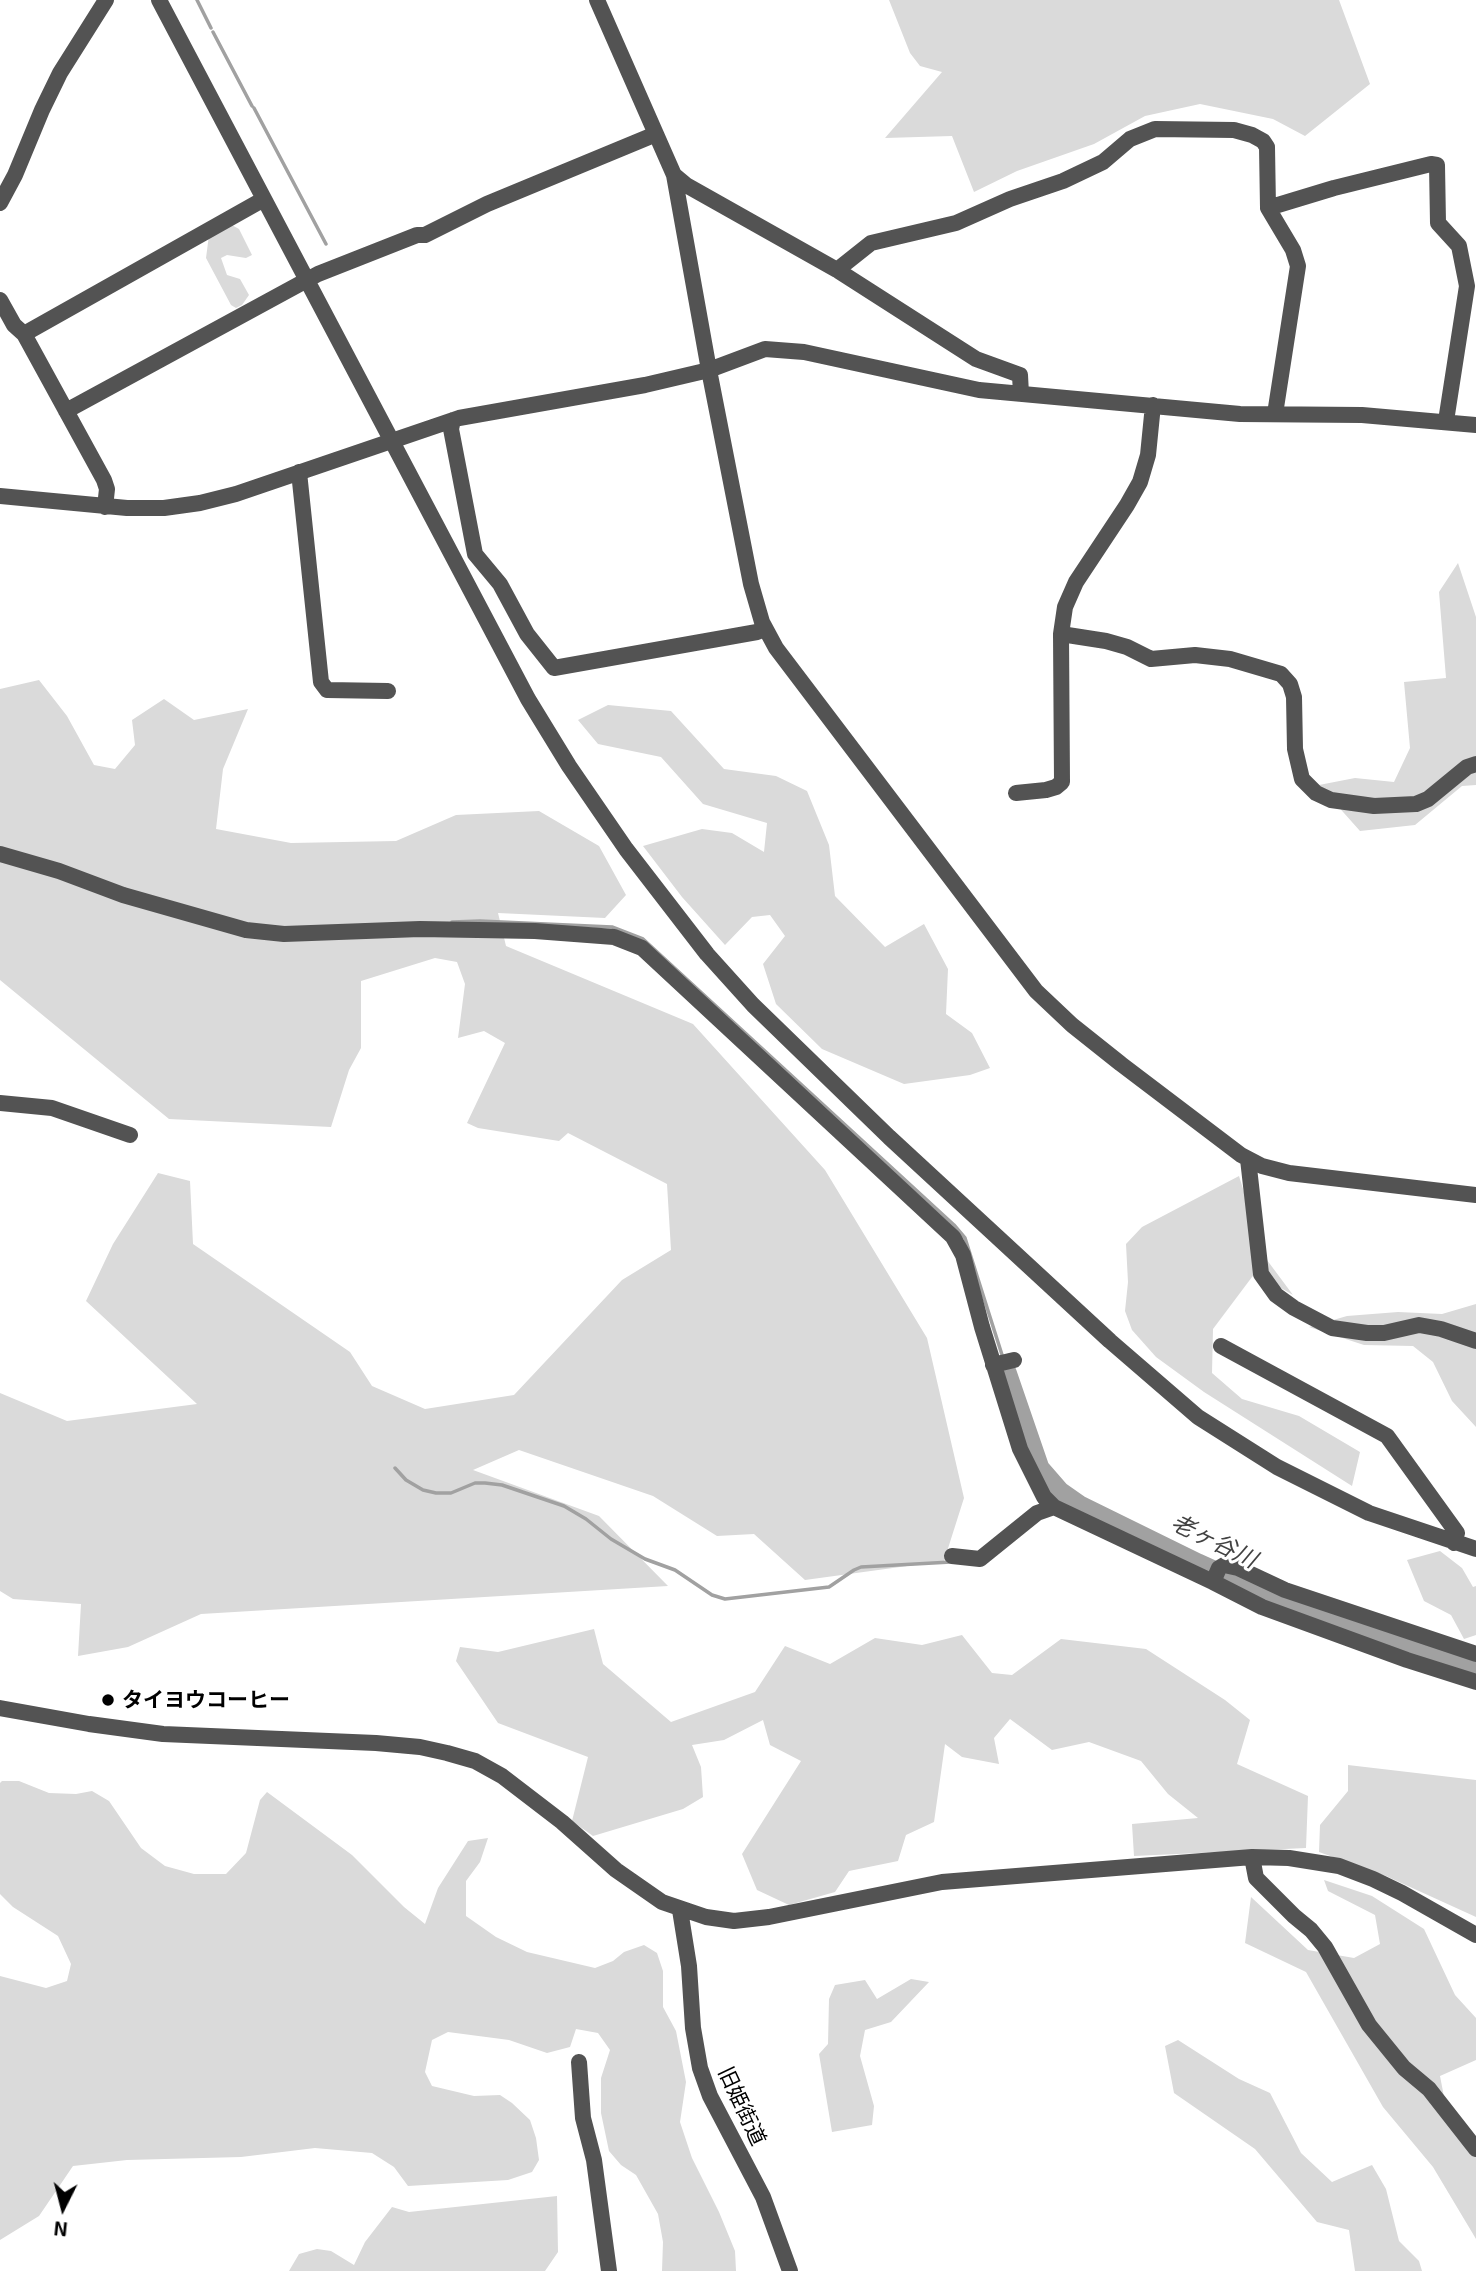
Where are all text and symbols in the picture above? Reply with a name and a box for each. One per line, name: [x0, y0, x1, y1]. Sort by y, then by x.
water label: 老ヶ谷川: [1167, 1508, 1261, 1574]
place label: タイヨウコーヒー: [122, 1687, 290, 1713]
marker: タイヨウコーヒー: [100, 1692, 116, 1708]
street label: 旧姫街道: [713, 2063, 771, 2149]
north arrow: [28, 2173, 98, 2243]
text: N: [53, 2217, 69, 2242]

